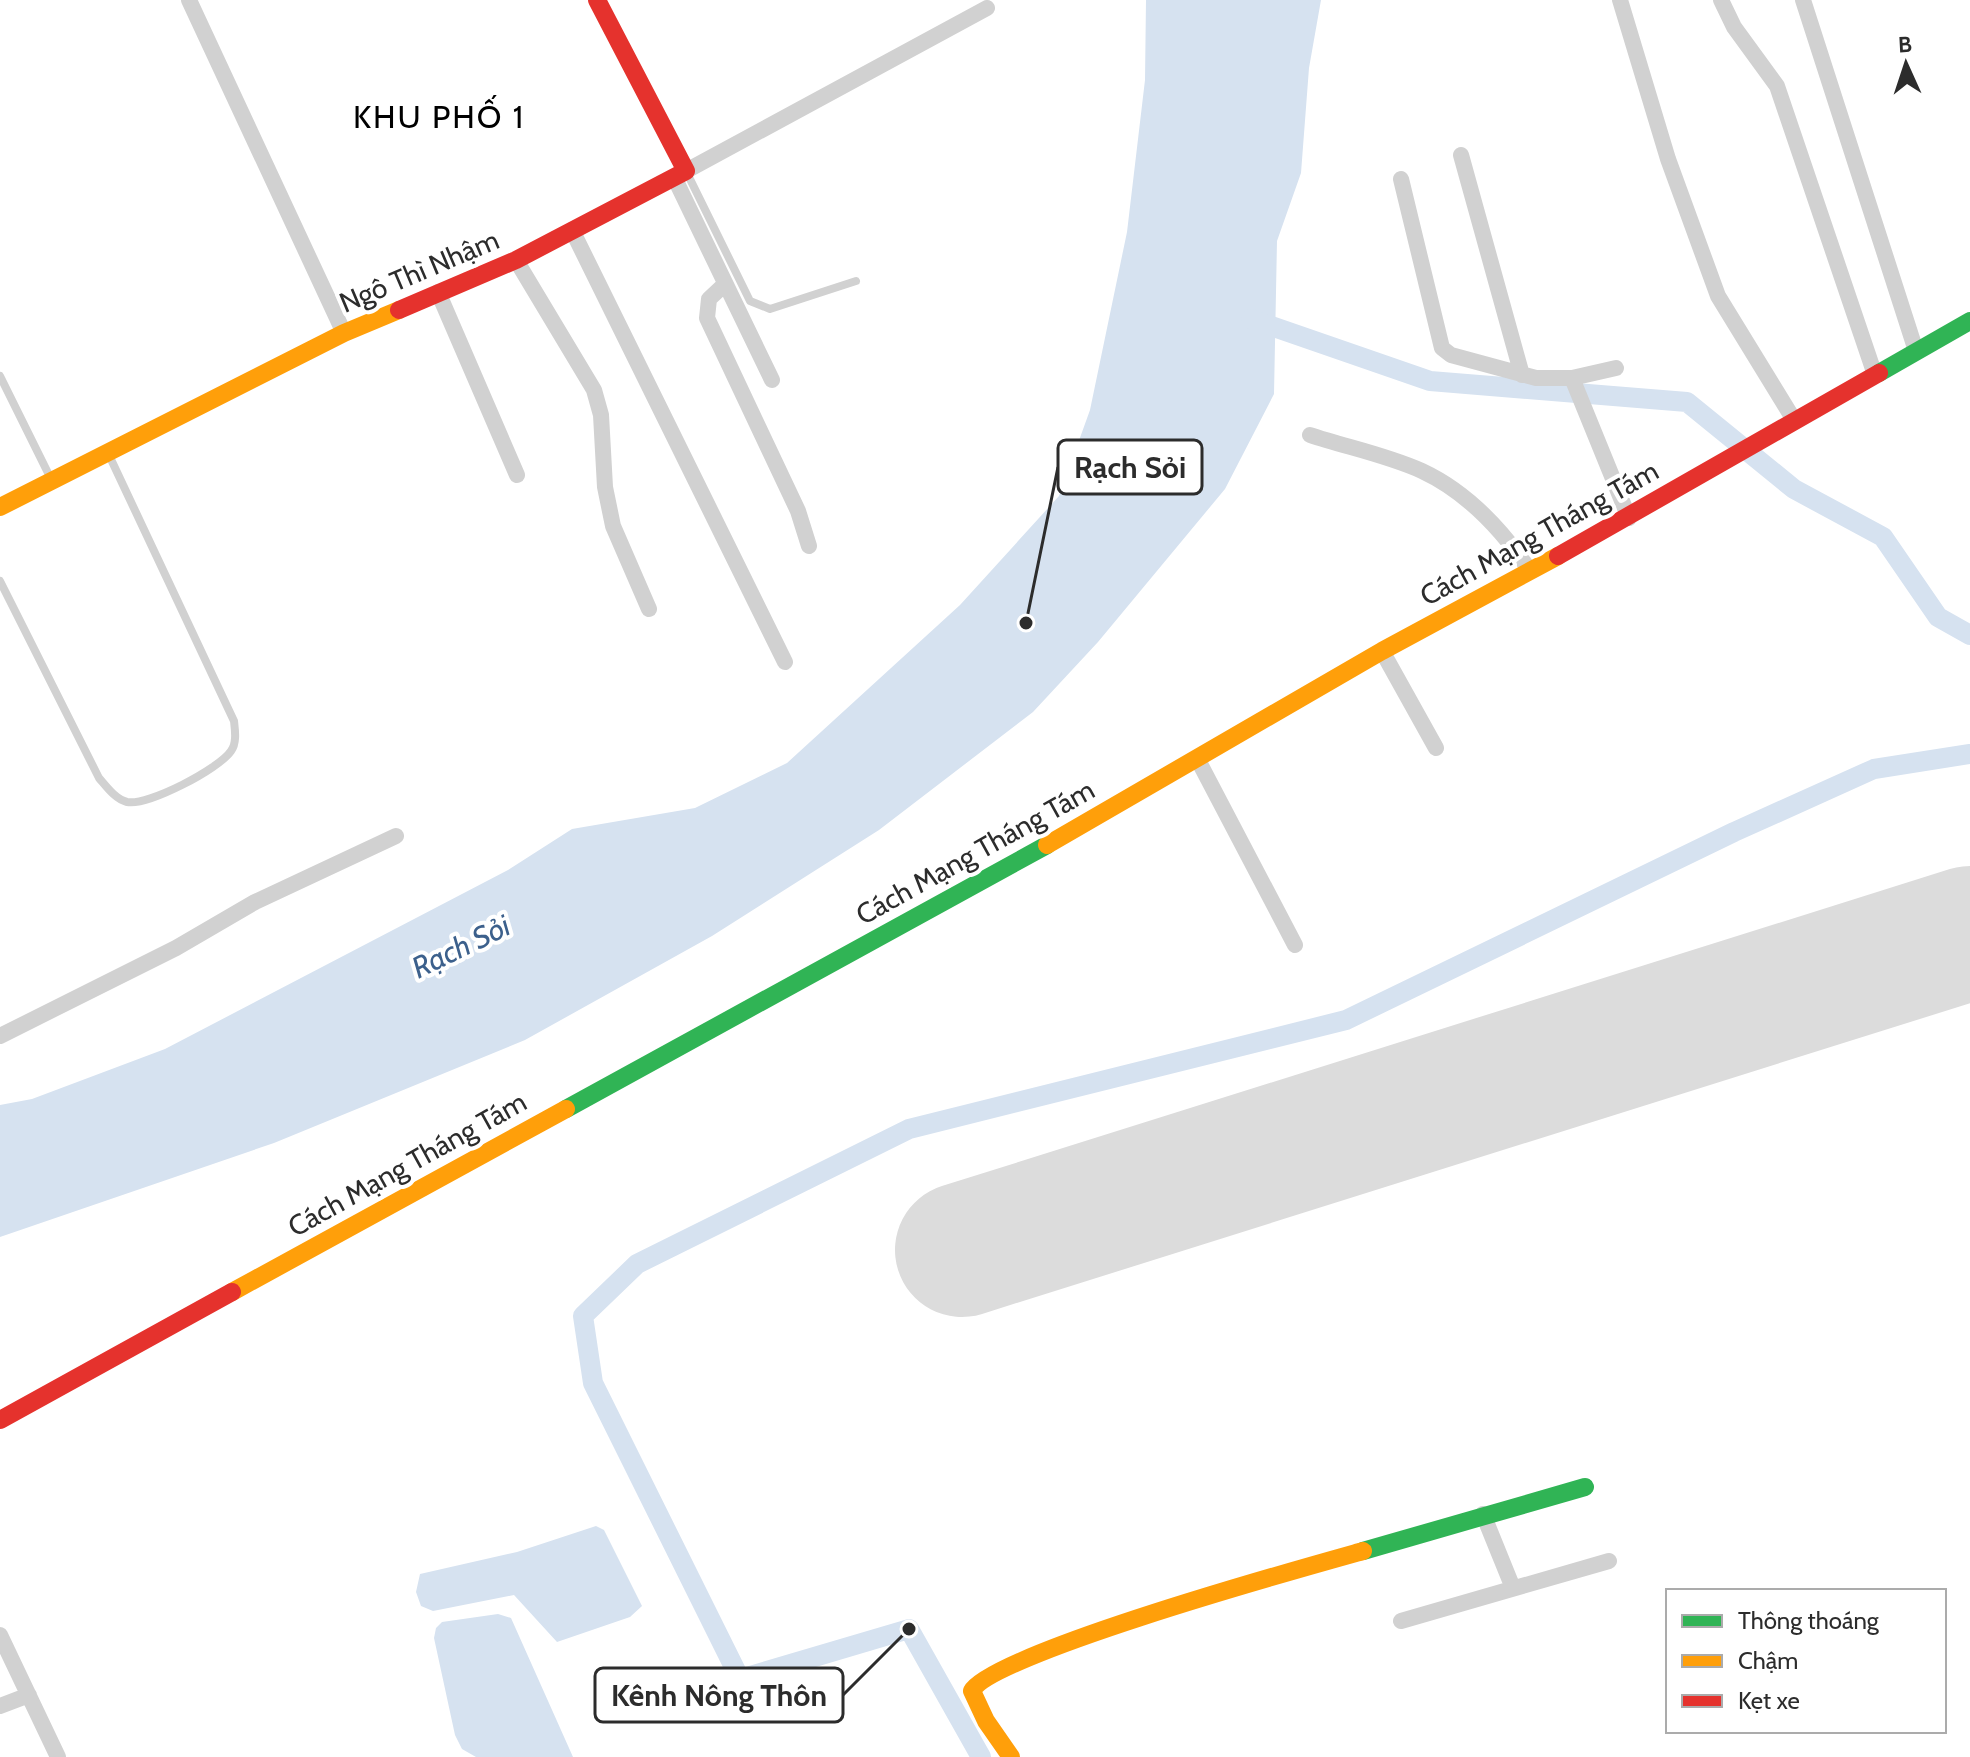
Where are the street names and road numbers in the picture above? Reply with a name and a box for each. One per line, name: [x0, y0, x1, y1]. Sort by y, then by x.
street label: Ngô Thì Nhậm: [334, 222, 504, 320]
street label: Cách Mạng Tháng Tám: [1414, 453, 1664, 613]
street label: Cách Mạng Tháng Tám: [850, 772, 1100, 932]
street label: Cách Mạng Tháng Tám: [282, 1084, 532, 1244]

